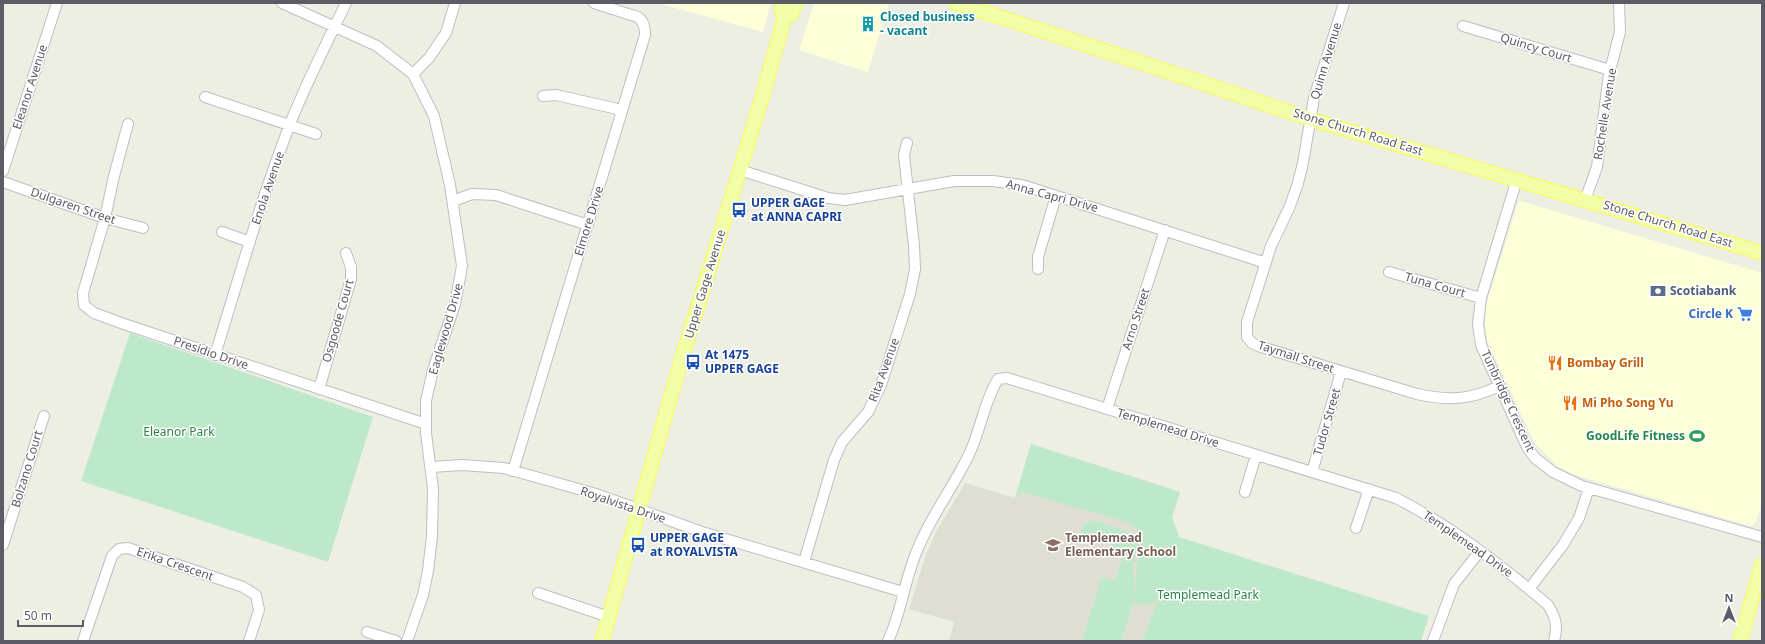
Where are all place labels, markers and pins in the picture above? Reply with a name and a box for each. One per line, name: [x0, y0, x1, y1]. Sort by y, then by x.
place label: Closed business - vacant: [880, 8, 975, 39]
building icon: Closed business - vacant: [859, 15, 877, 33]
place label: UPPER GAGE at ANNA CAPRI: [751, 194, 842, 225]
bus stop icon: UPPER GAGE at ANNA CAPRI: [730, 201, 748, 219]
bank icon: Scotiabank: [1649, 282, 1667, 300]
place label: Scotiabank: [1670, 282, 1737, 299]
place label: Circle K: [1689, 305, 1733, 322]
supermarket icon: Circle K: [1736, 305, 1754, 323]
place label: At 1475 UPPER GAGE: [705, 346, 779, 377]
bus stop icon: At 1475 UPPER GAGE: [684, 353, 702, 371]
restaurant icon: Bombay Grill: [1546, 354, 1564, 372]
place label: Bombay Grill: [1567, 354, 1644, 371]
restaurant icon: Mi Pho Song Yu: [1561, 394, 1579, 412]
place label: Mi Pho Song Yu: [1582, 394, 1673, 411]
place label: GoodLife Fitness: [1586, 427, 1685, 444]
sports icon: GoodLife Fitness: [1688, 427, 1706, 445]
place label: UPPER GAGE at ROYALVISTA: [650, 529, 738, 560]
place label: Templemead Elementary School: [1065, 529, 1176, 560]
bus stop icon: UPPER GAGE at ROYALVISTA: [629, 536, 647, 554]
school or university icon: Templemead Elementary School: [1044, 536, 1062, 554]

